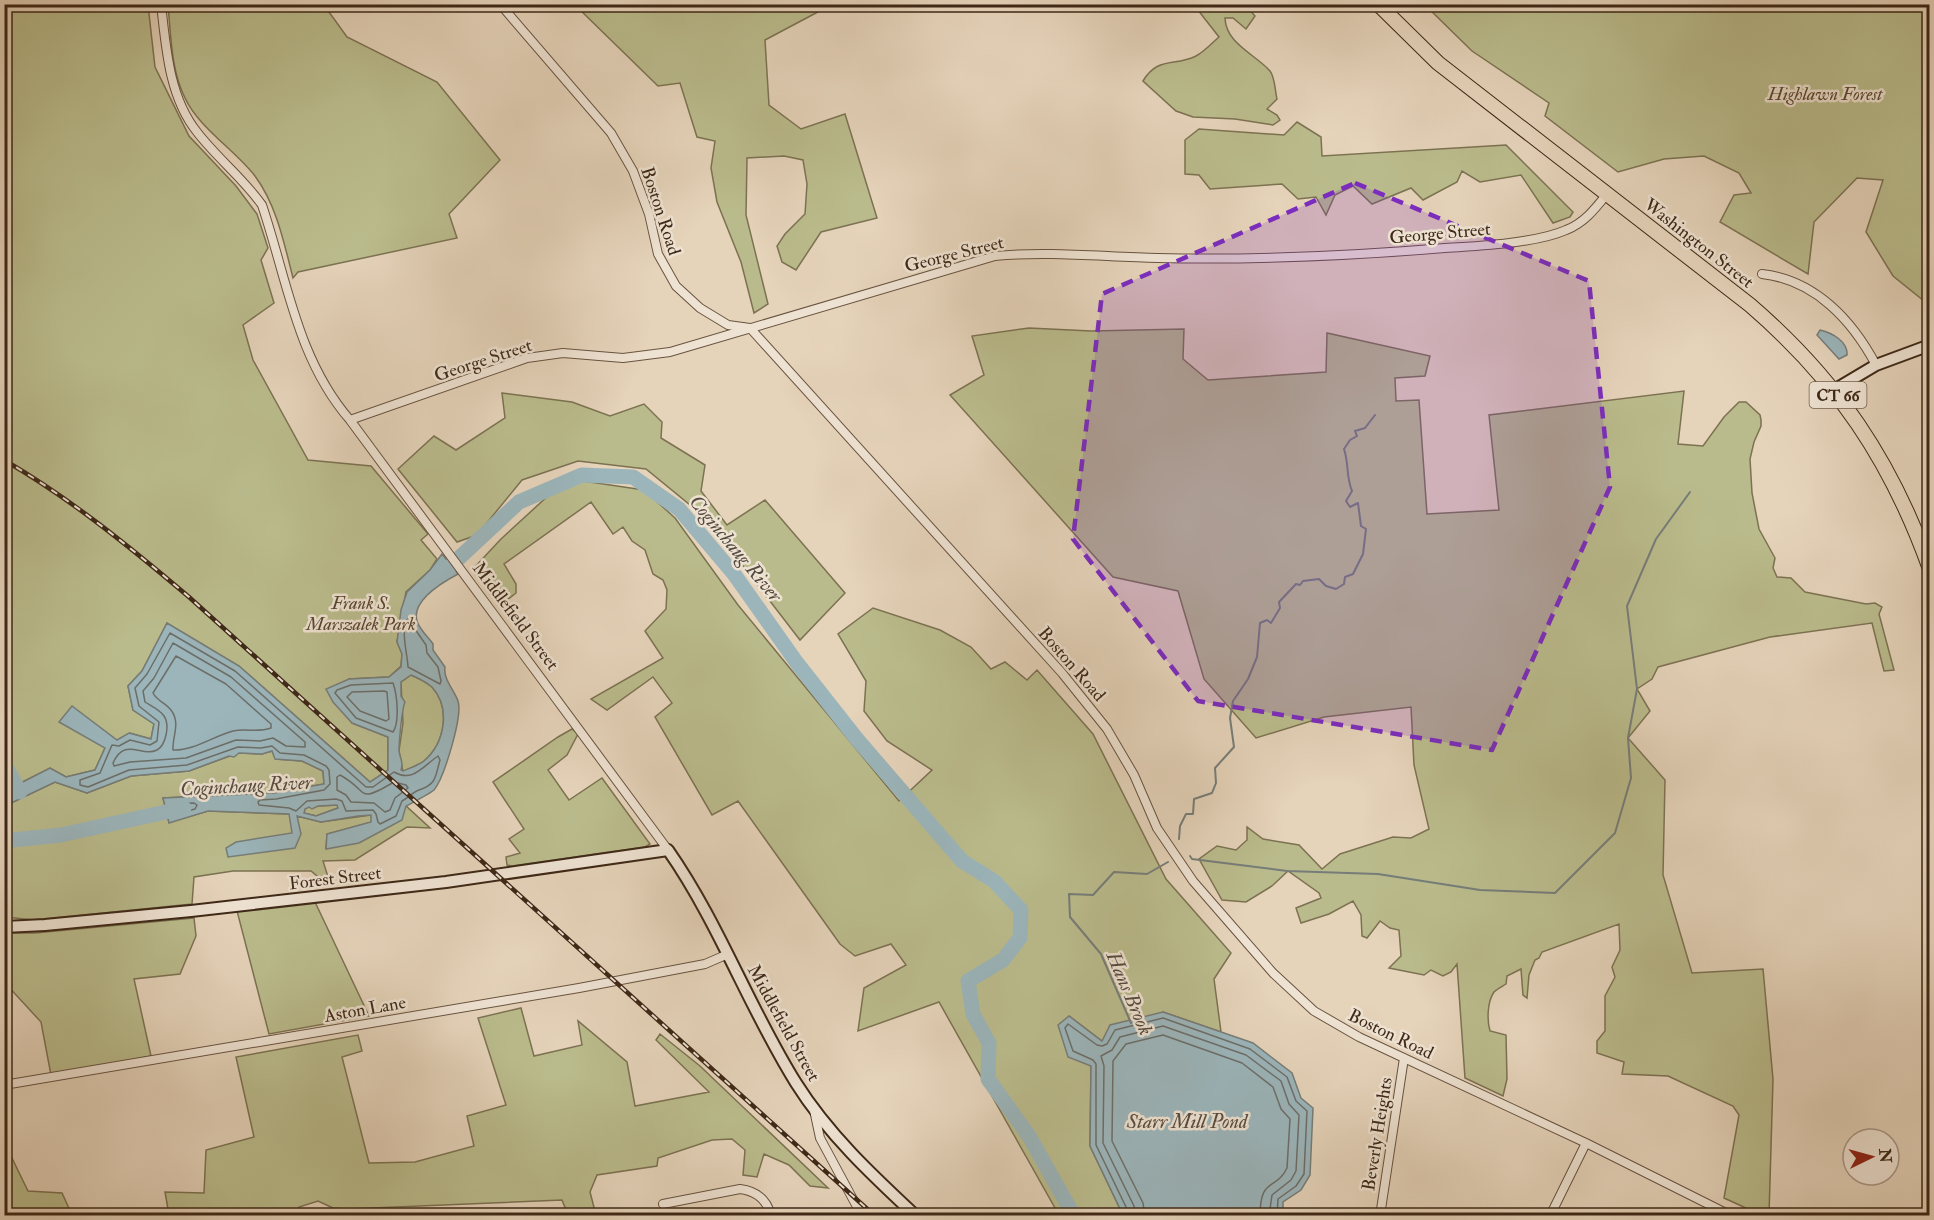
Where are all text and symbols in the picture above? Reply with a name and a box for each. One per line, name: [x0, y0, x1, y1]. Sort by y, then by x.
park label: Highlawn Forest: [1767, 83, 1883, 106]
street label: Boston Road: [635, 164, 686, 258]
street label: Washington Street: [1638, 193, 1759, 294]
street label: George Street: [1388, 218, 1492, 249]
street label: George Street: [902, 231, 1006, 278]
street label: George Street: [431, 334, 535, 387]
road number: CT 66: [1810, 382, 1866, 408]
water label: Coginchaug River: [684, 490, 789, 608]
street label: Middlefield Street: [467, 558, 564, 675]
park label: Frank S. Marszalek Park: [305, 592, 416, 636]
street label: Boston Road: [1033, 622, 1110, 707]
water label: Coginchaug River: [179, 769, 314, 801]
street label: Forest Street: [288, 861, 383, 896]
water label: Hans Brook: [1100, 947, 1158, 1039]
street label: Middlefield Street: [742, 961, 825, 1086]
street label: Aston Lane: [322, 991, 408, 1028]
street label: Boston Road: [1344, 1004, 1437, 1065]
street label: Beverly Heights: [1357, 1076, 1398, 1192]
water label: Starr Mill Pond: [1126, 1109, 1249, 1134]
north arrow: [1841, 1127, 1901, 1187]
text: N: [1874, 1147, 1896, 1164]

